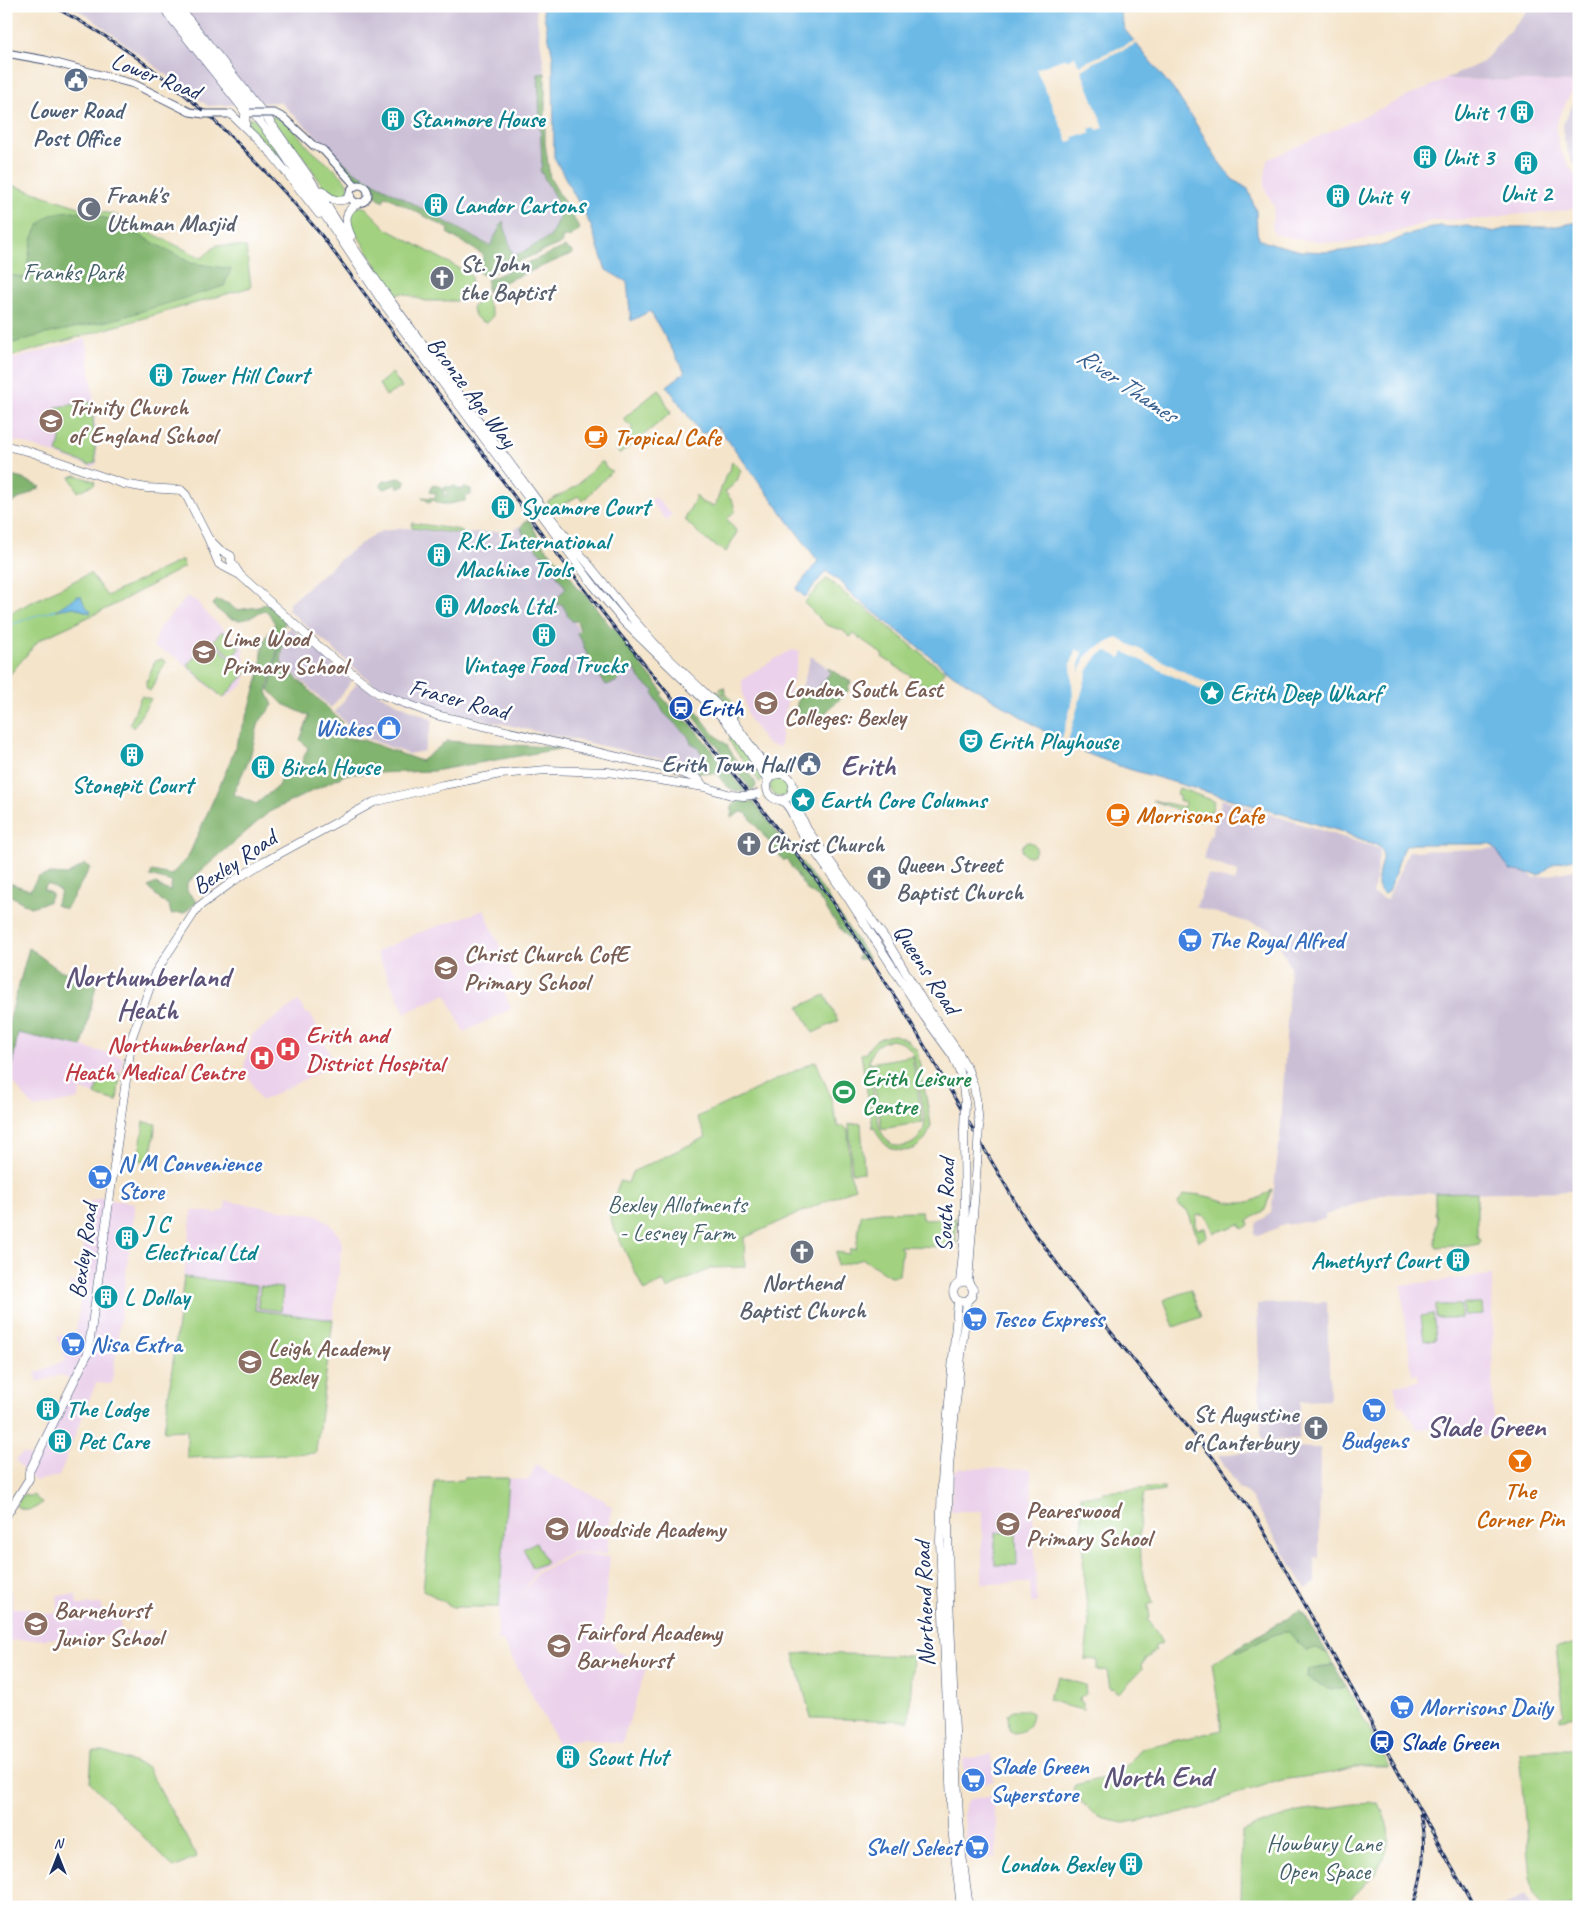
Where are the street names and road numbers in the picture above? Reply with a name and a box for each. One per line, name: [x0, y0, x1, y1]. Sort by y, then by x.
street label: Lower Road: [107, 45, 208, 108]
street label: Bronze Age Way: [420, 330, 525, 455]
street label: Fraser Road: [406, 671, 515, 727]
street label: Bexley Road: [186, 821, 285, 901]
street label: Queens Road: [887, 918, 969, 1023]
street label: South Road: [928, 1154, 962, 1252]
street label: Bexley Road: [62, 1198, 105, 1300]
street label: Northend Road: [907, 1537, 941, 1667]

